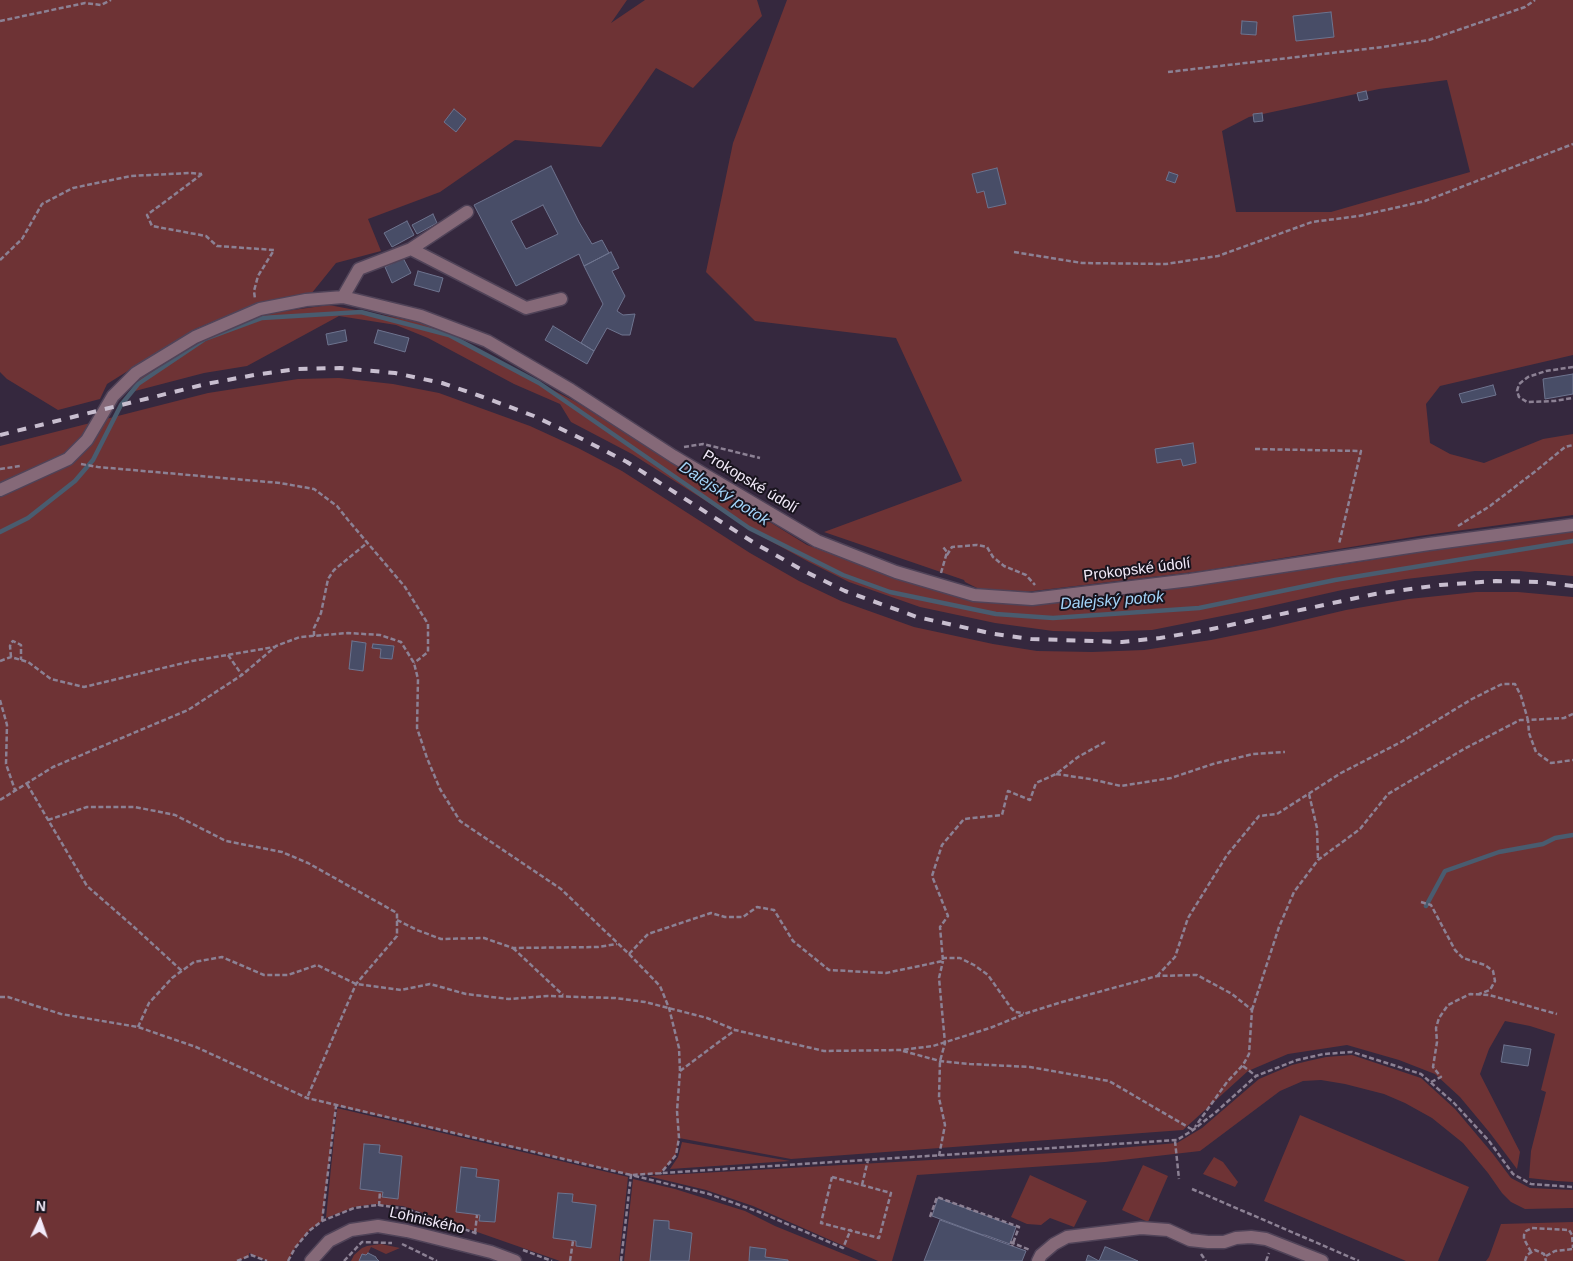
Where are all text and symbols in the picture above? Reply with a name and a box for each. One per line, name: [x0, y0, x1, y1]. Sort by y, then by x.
street label: Prokopské údolí: [699, 447, 801, 517]
water label: Dalejský potok: [675, 458, 773, 530]
street label: Prokopské údolí: [1083, 555, 1191, 585]
water label: Dalejský potok: [1059, 588, 1165, 614]
north arrow: [15, 1196, 65, 1246]
text: N: [35, 1198, 46, 1214]
street label: Lohniského: [388, 1204, 466, 1238]

